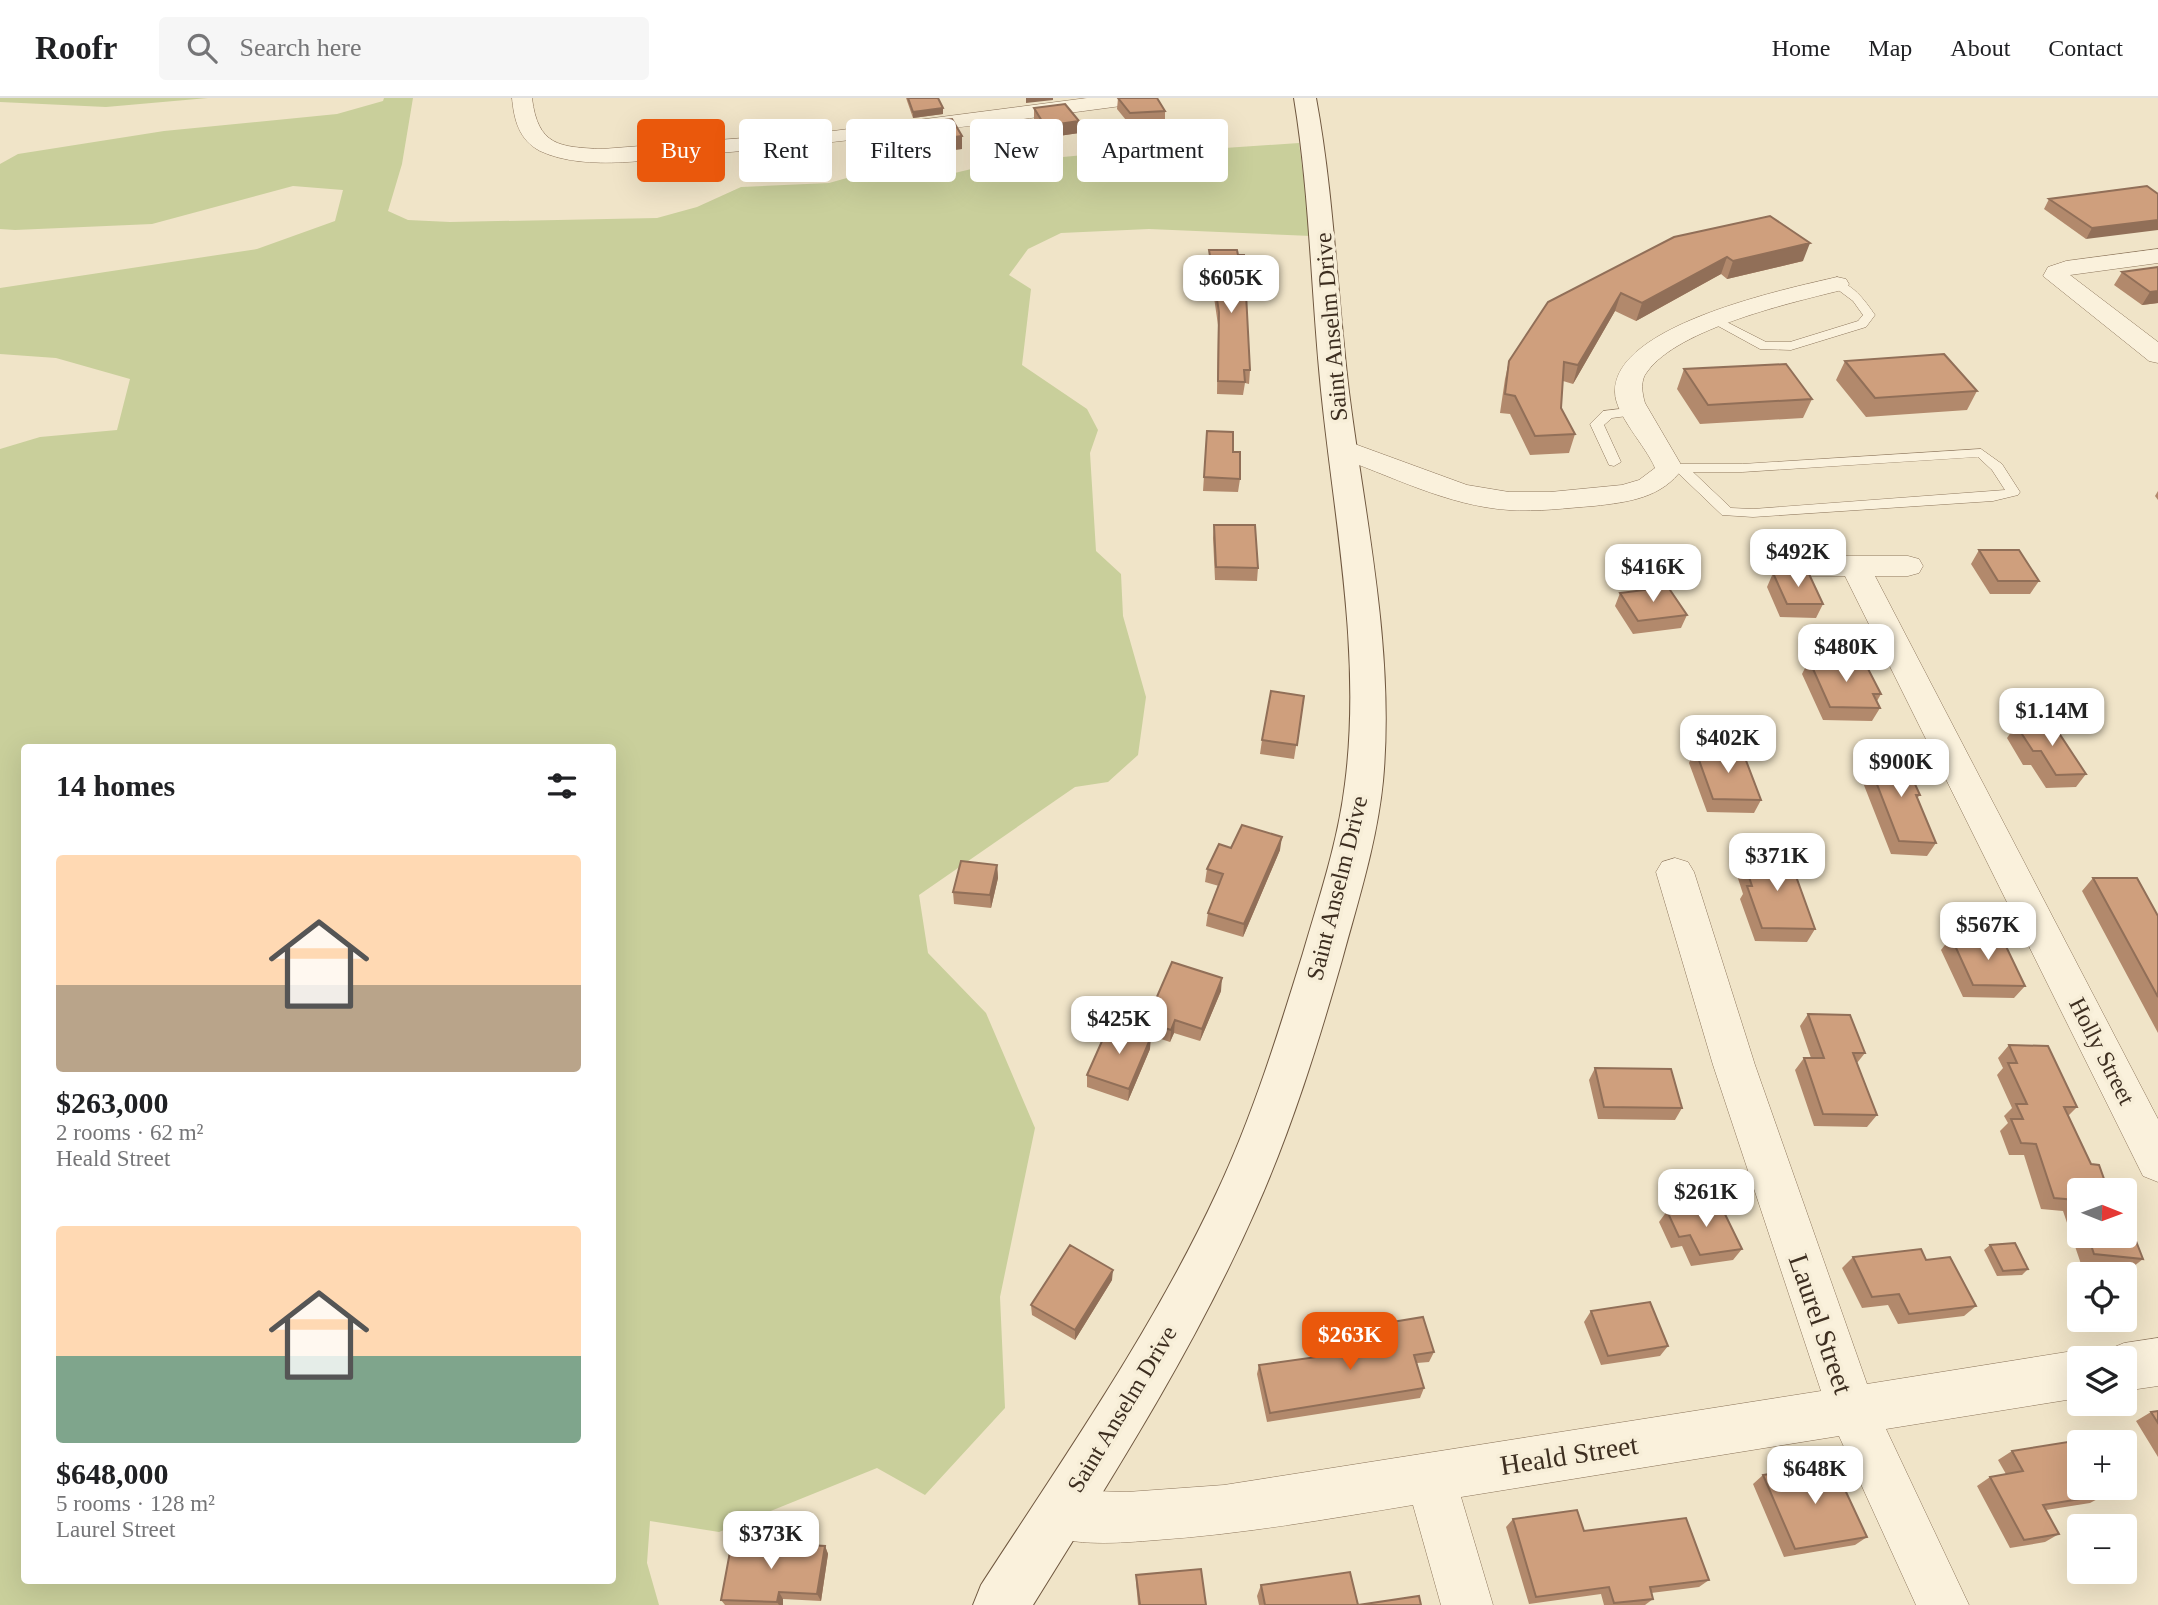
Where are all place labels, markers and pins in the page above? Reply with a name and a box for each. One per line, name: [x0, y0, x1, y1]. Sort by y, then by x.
pin: $605K: [1182, 256, 1280, 315]
pin: $492K: [1749, 530, 1847, 589]
pin: $416K: [1604, 545, 1702, 604]
pin: $480K: [1797, 624, 1895, 684]
pin: $1.14M: [1995, 688, 2109, 748]
pin: $402K: [1679, 716, 1777, 775]
pin: $900K: [1852, 740, 1950, 799]
pin: $371K: [1728, 834, 1826, 893]
pin: $567K: [1939, 902, 2037, 962]
pin: $425K: [1070, 996, 1168, 1056]
pin: $261K: [1657, 1170, 1755, 1229]
pin: $263K: [1301, 1312, 1399, 1372]
pin: $648K: [1766, 1446, 1864, 1506]
pin: $373K: [722, 1512, 820, 1571]

